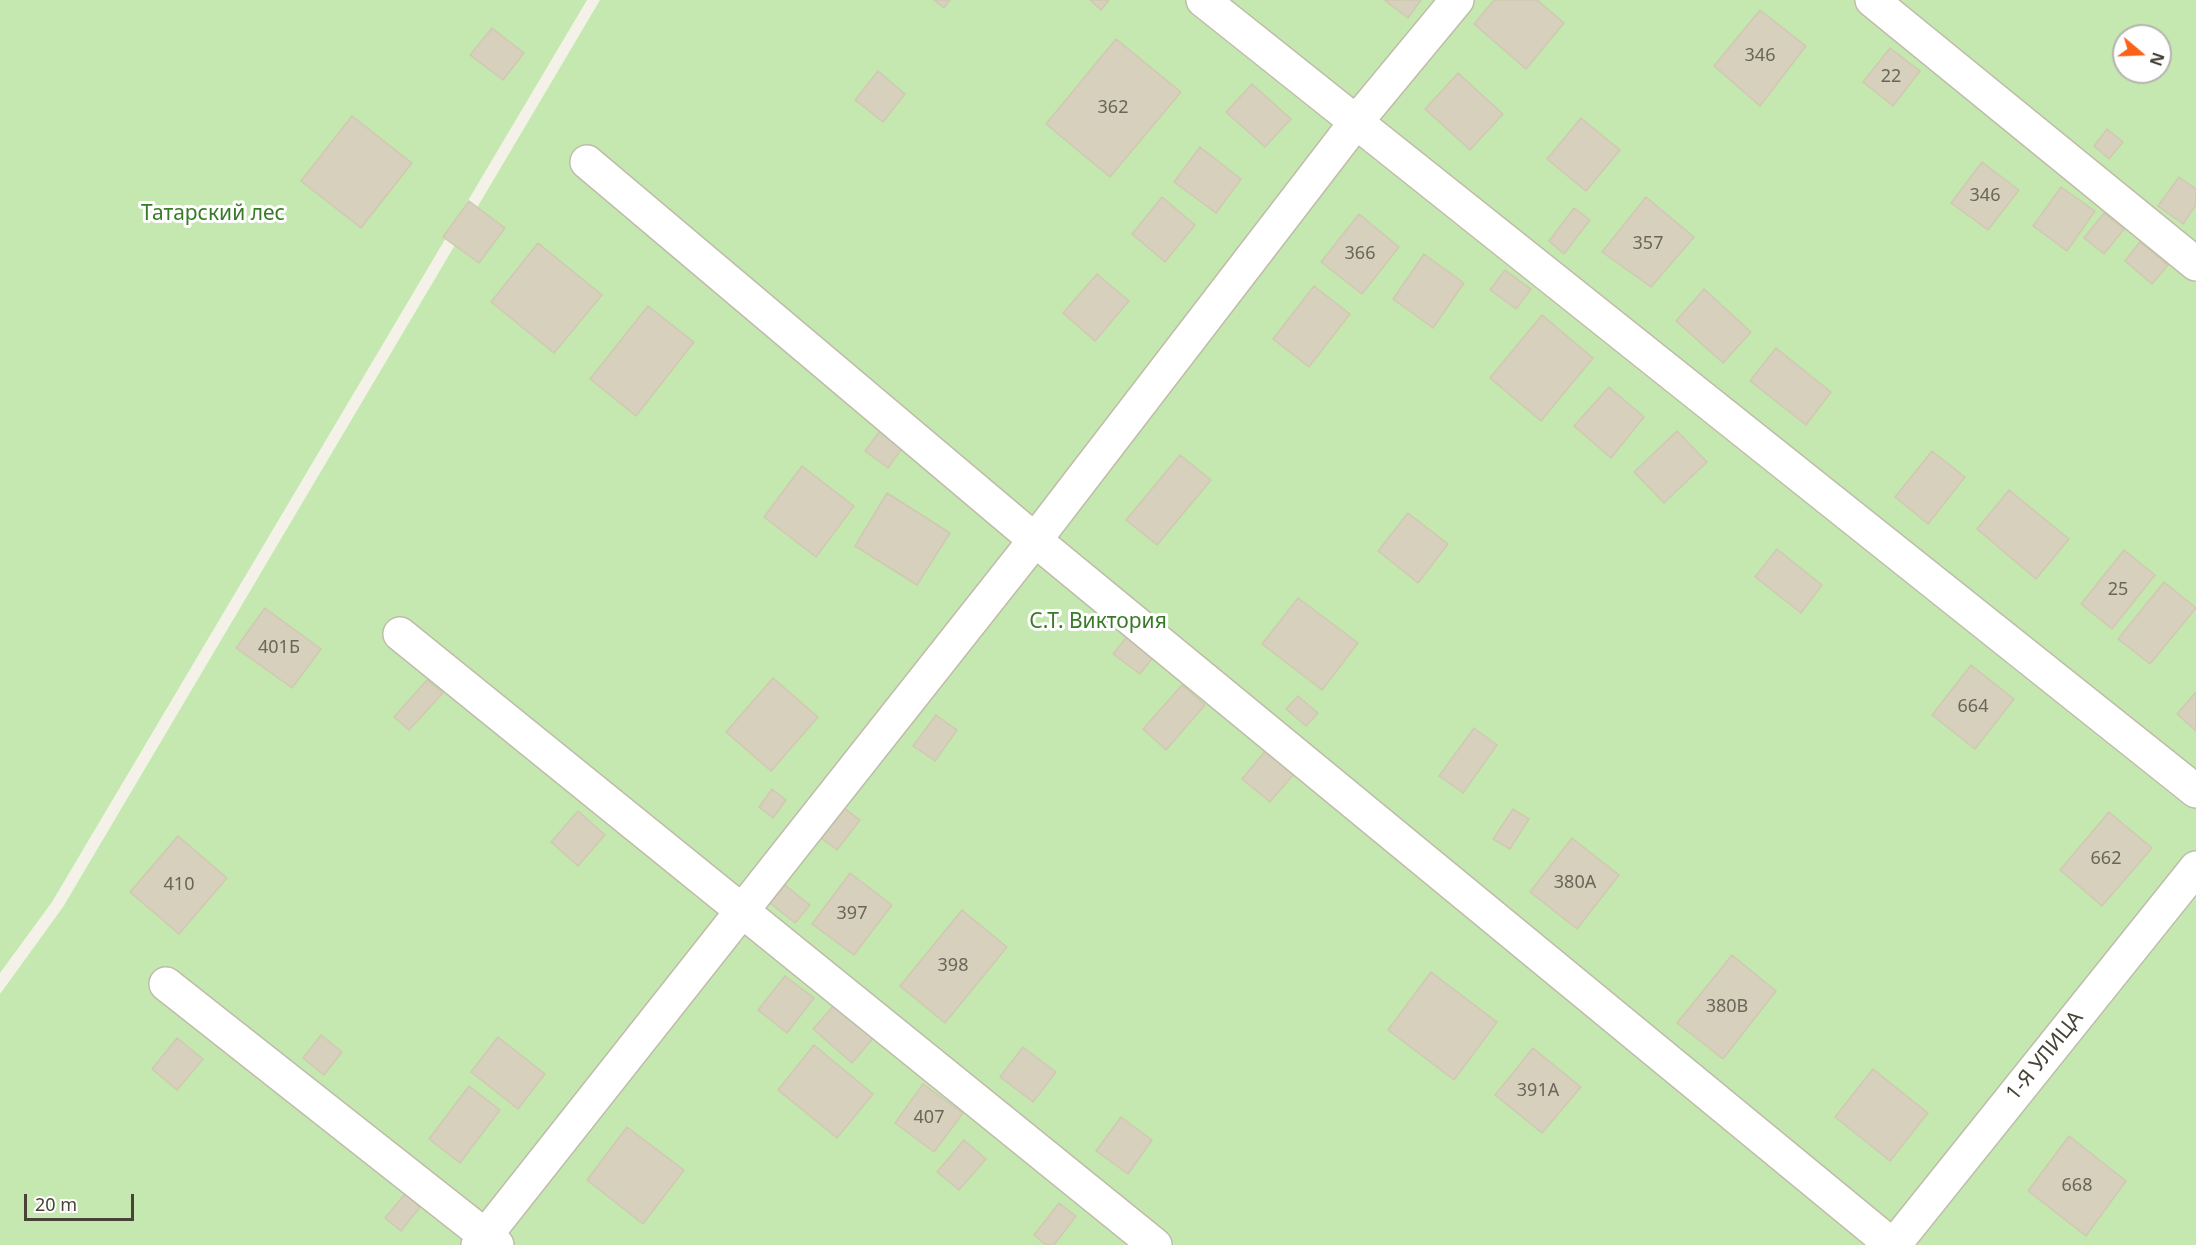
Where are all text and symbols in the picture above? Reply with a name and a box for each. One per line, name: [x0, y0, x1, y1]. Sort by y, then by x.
north arrow: [2112, 24, 2172, 84]
house number: 346: [1745, 45, 1775, 67]
text: N: [2145, 49, 2170, 69]
house number: 22: [1881, 66, 1901, 88]
house number: 362: [1098, 97, 1128, 119]
house number: 346: [1970, 185, 2000, 207]
park label: Татарский лес: [141, 201, 285, 227]
house number: 357: [1633, 233, 1663, 255]
house number: 366: [1345, 243, 1375, 265]
house number: 25: [2108, 579, 2128, 601]
park label: С.Т. Виктория: [1029, 609, 1167, 635]
house number: 401Б: [258, 637, 300, 659]
house number: 664: [1958, 696, 1988, 718]
house number: 662: [2091, 848, 2121, 870]
house number: 380А: [1554, 872, 1596, 894]
house number: 410: [164, 874, 194, 896]
house number: 397: [837, 903, 867, 925]
house number: 398: [938, 955, 968, 977]
house number: 380В: [1706, 996, 1748, 1018]
street label: 1-Я УЛИЦА: [2001, 1006, 2089, 1106]
house number: 391А: [1517, 1080, 1559, 1102]
house number: 407: [914, 1107, 944, 1129]
house number: 668: [2062, 1175, 2092, 1197]
scale bar: [27, 1182, 136, 1220]
text: 20 m: [35, 1192, 77, 1216]

